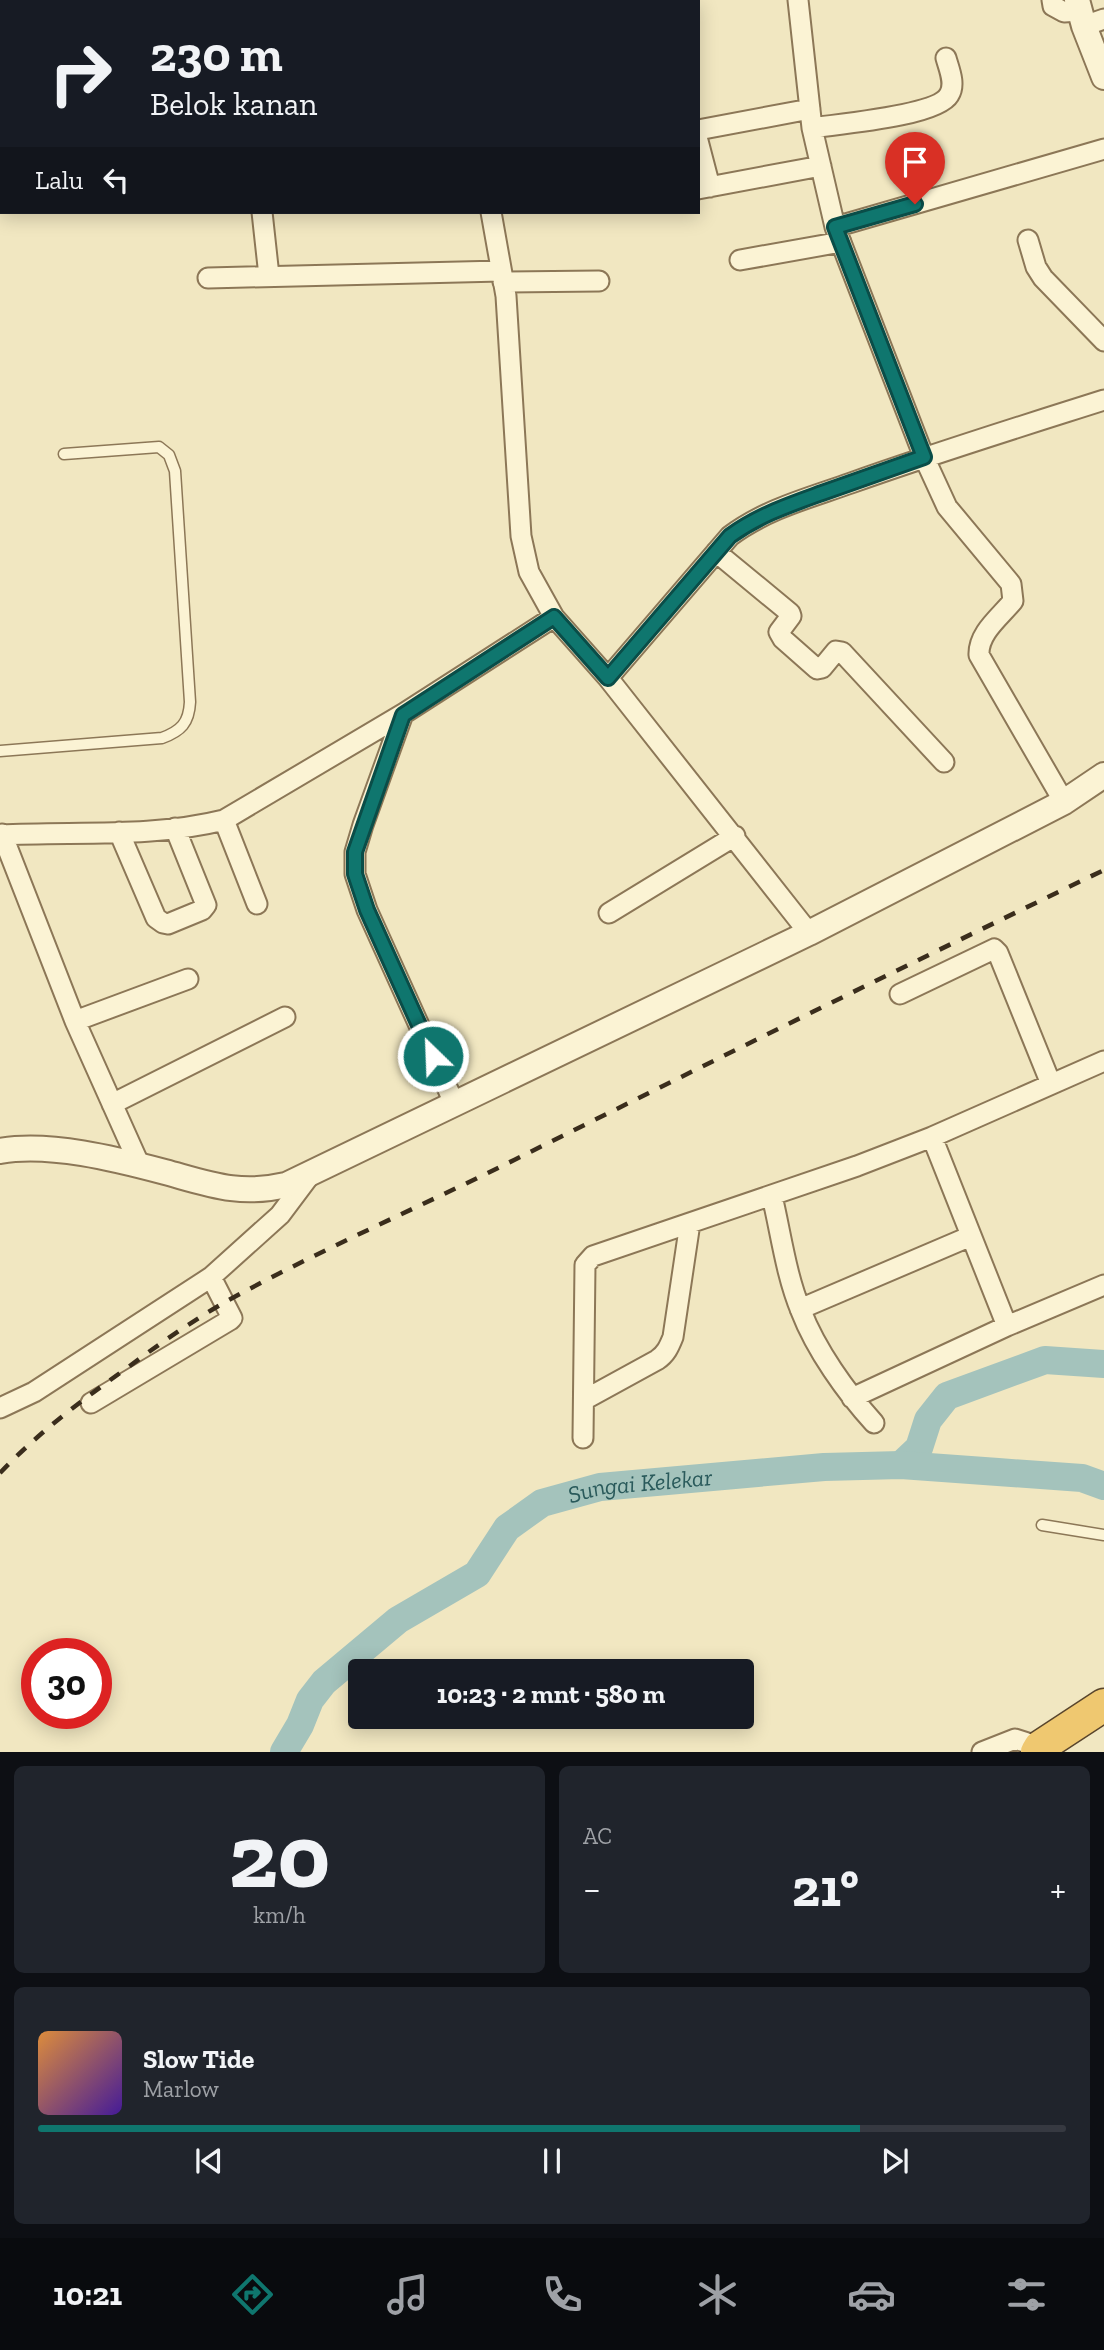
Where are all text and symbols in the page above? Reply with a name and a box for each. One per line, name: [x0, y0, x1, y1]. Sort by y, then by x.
text: 230 m: [150, 25, 283, 84]
icon: right: [35, 28, 126, 119]
text: Belok kanan: [150, 85, 317, 123]
pin: [885, 132, 945, 204]
icon: arrive: [896, 143, 934, 181]
icon: left: [97, 161, 135, 199]
text: Lalu: [35, 164, 83, 196]
position arrow: [396, 1019, 470, 1093]
water label: Sungai Kelekar: [564, 1462, 714, 1509]
speed limit sign: 30: [21, 1638, 112, 1729]
text: 10:23 · 2 mnt · 580 m: [437, 1678, 665, 1710]
text: 20: [229, 1801, 330, 1910]
text: AC: [583, 1822, 612, 1850]
text: 21°: [792, 1857, 859, 1919]
text: −: [583, 1866, 601, 1912]
text: +: [1050, 1866, 1066, 1912]
text: km/h: [253, 1901, 306, 1929]
text: Slow Tide: [143, 2043, 254, 2075]
text: Marlow: [143, 2075, 219, 2103]
icon: previous: [190, 2142, 228, 2180]
icon: pause: [533, 2142, 571, 2180]
icon: next: [876, 2142, 914, 2180]
icon: directions: [228, 2270, 277, 2319]
icon: music: [383, 2270, 432, 2319]
icon: phone: [538, 2270, 587, 2319]
icon: climate: [693, 2270, 742, 2319]
icon: car: [847, 2270, 896, 2319]
icon: filters: [1002, 2270, 1051, 2319]
text: 10:21: [53, 2275, 122, 2313]

